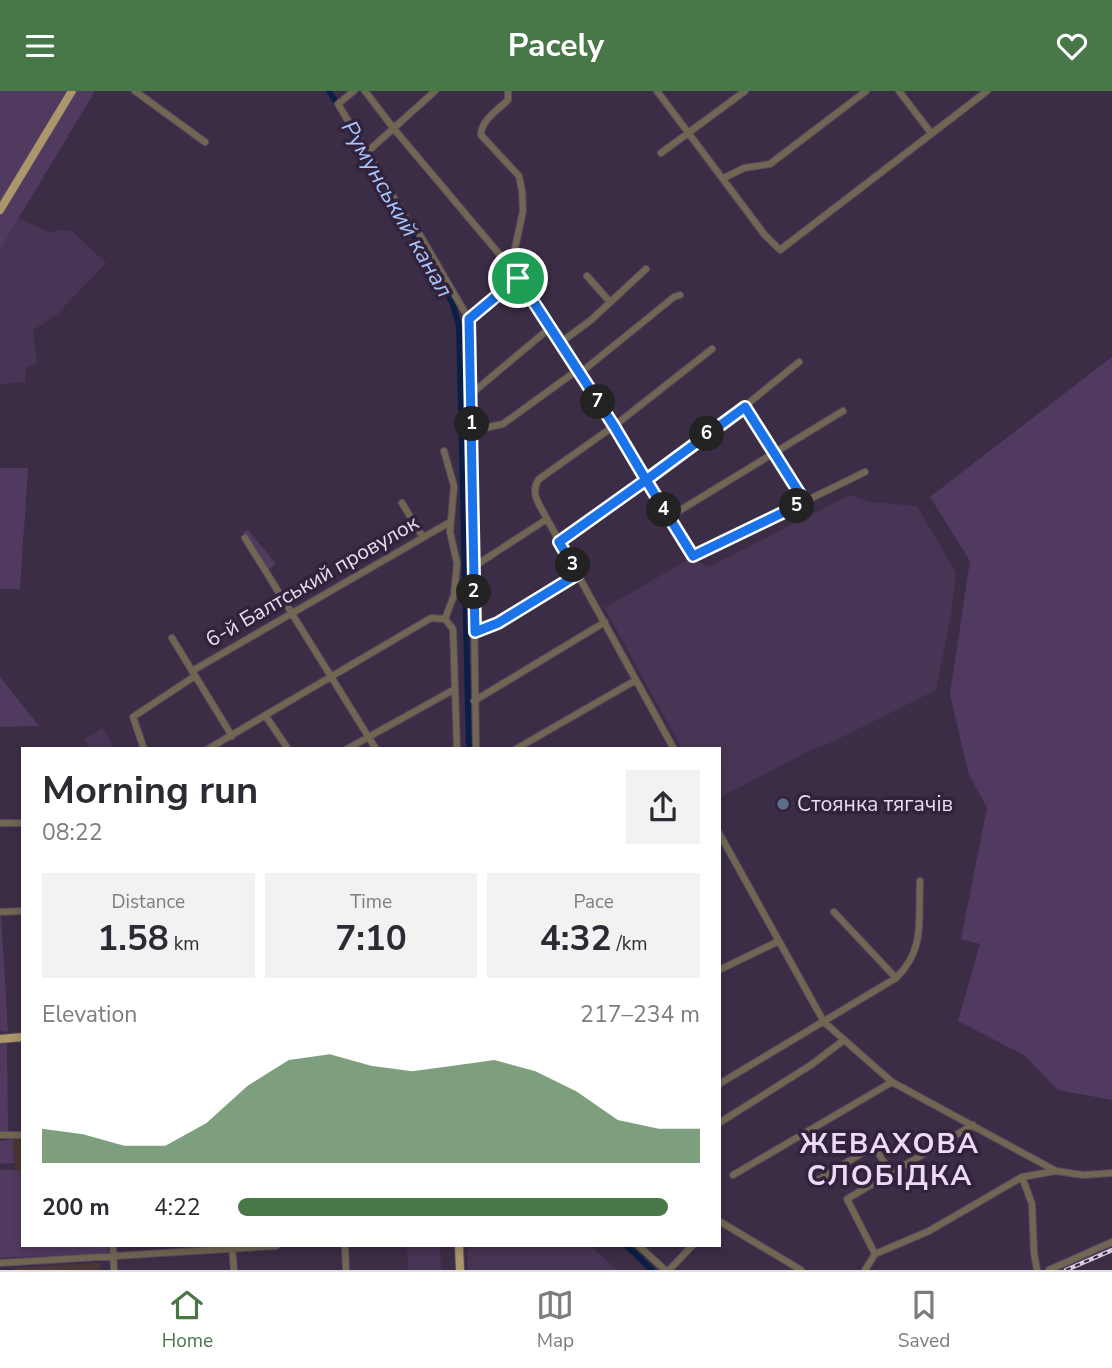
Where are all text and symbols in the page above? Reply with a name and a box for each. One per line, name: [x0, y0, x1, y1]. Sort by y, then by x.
text: Pacely: [508, 24, 604, 67]
icon: menu: [21, 27, 59, 65]
icon: heart: [1053, 27, 1091, 65]
water label: Румунський канал: [334, 115, 460, 303]
pin: [488, 248, 548, 308]
icon: arrive: [499, 259, 537, 297]
pin: 7: [580, 385, 616, 419]
text: 7: [592, 388, 603, 414]
pin: 1: [454, 407, 490, 441]
text: 1: [466, 410, 477, 436]
pin: 6: [690, 417, 724, 451]
text: 6: [701, 420, 712, 446]
pin: 5: [780, 489, 814, 523]
text: 5: [791, 492, 802, 518]
pin: 4: [646, 493, 682, 527]
text: 4: [658, 496, 669, 522]
street label: 6-й Балтський провулок: [201, 508, 424, 653]
pin: 3: [556, 547, 590, 582]
text: 3: [567, 551, 578, 577]
pin: 2: [456, 575, 491, 609]
text: 2: [468, 578, 479, 604]
text: Morning run: [42, 765, 258, 816]
button: share: [626, 770, 700, 844]
place label: Стоянка тягачів: [797, 790, 953, 818]
marker: Стоянка тягачів: [775, 796, 791, 812]
text: 08:22: [42, 817, 102, 848]
text: Distance: [111, 889, 185, 915]
text: Time: [350, 889, 392, 915]
text: Pace: [573, 889, 614, 915]
text: 1.58: [97, 915, 169, 962]
text: 7:10: [335, 915, 407, 962]
text: 4:32: [540, 915, 612, 962]
text: km: [169, 931, 200, 957]
text: /km: [612, 931, 647, 957]
text: Elevation: [42, 999, 137, 1030]
text: 217–234 m: [580, 999, 700, 1030]
district label: ЖЕВАХОВА СЛОБІДКА: [800, 1125, 980, 1195]
text: 200 m: [42, 1192, 110, 1223]
text: 4:22: [154, 1192, 201, 1223]
tab: Home: [162, 1286, 213, 1354]
tab: Map: [536, 1286, 574, 1354]
tab: Saved: [898, 1286, 950, 1354]

